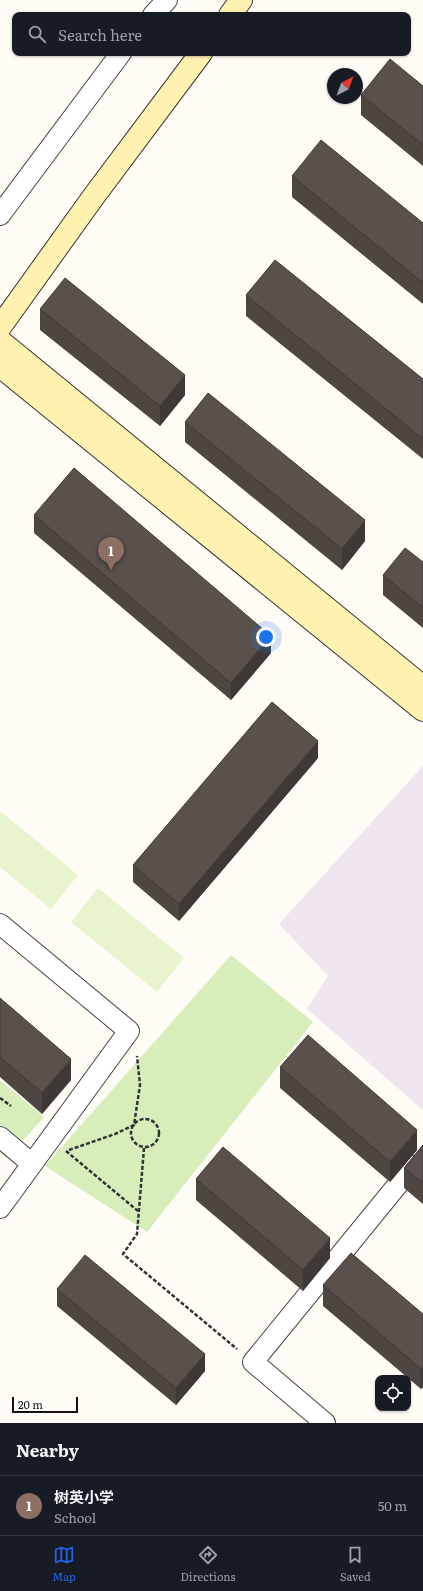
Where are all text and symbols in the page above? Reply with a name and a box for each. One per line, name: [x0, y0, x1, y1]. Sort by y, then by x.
search box: [12, 12, 411, 56]
icon: search: [26, 23, 48, 45]
text: Search here: [58, 23, 142, 46]
north arrow: [327, 68, 363, 104]
pin: 1: [98, 537, 124, 570]
your location: [256, 627, 276, 647]
map controls: [375, 1375, 411, 1411]
button: locate: [375, 1375, 411, 1411]
scale bar: [12, 1395, 78, 1414]
text: 20 m: [18, 1396, 43, 1412]
text: Nearby: [16, 1437, 79, 1462]
text: 树英小学: [54, 1485, 114, 1508]
text: 1: [26, 1496, 32, 1515]
text: 50 m: [378, 1496, 407, 1515]
text: School: [54, 1508, 96, 1527]
tab: Map: [52, 1544, 76, 1584]
tab: Directions: [180, 1544, 235, 1584]
tab: Saved: [340, 1544, 371, 1584]

